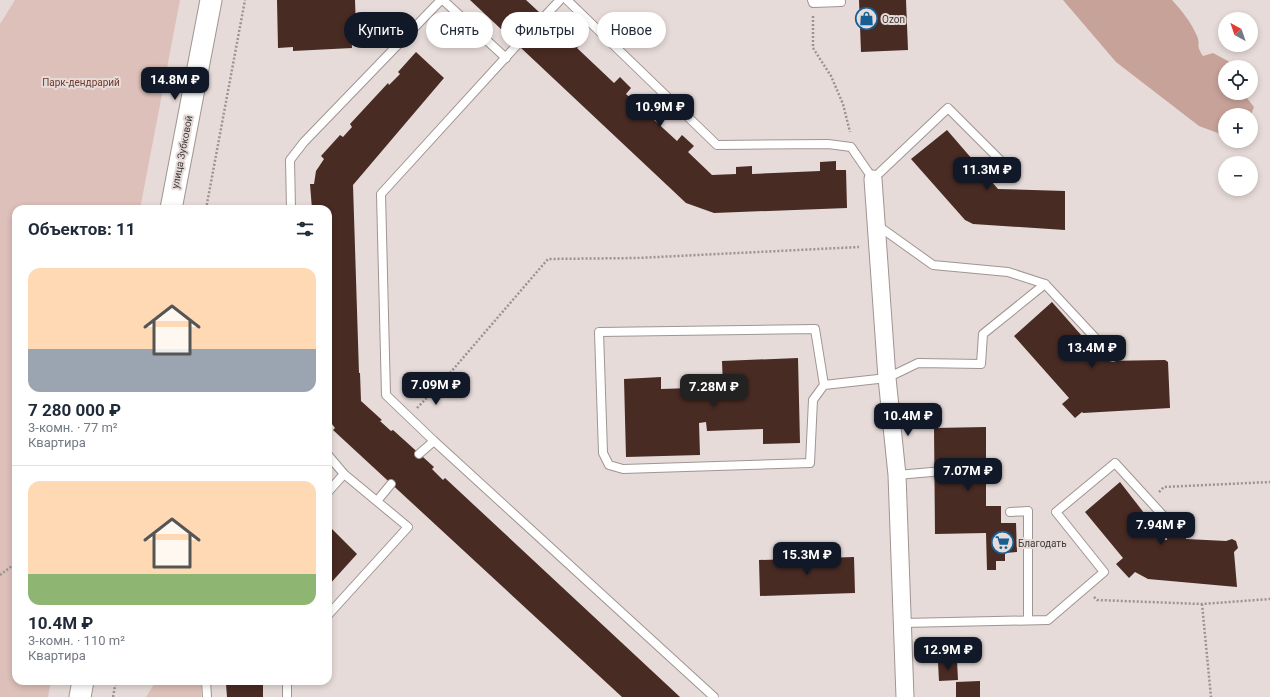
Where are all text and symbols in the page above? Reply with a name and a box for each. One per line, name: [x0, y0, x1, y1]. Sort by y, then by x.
shop icon: Ozon: [853, 6, 879, 32]
chip: Купить: [344, 12, 418, 48]
chip: Снять: [426, 12, 493, 48]
chip: Фильтры: [501, 12, 589, 48]
chip: Новое: [597, 12, 666, 48]
north arrow: [1218, 12, 1258, 52]
map controls: [1218, 12, 1258, 196]
place label: Ozon: [882, 14, 905, 25]
button: locate: [1218, 60, 1258, 100]
pin: 14.8M ₽: [138, 67, 212, 101]
text: 14.8M ₽: [150, 72, 200, 87]
park label: Парк-дендрарий: [42, 77, 120, 88]
pin: 10.9M ₽: [623, 94, 697, 128]
text: 10.9M ₽: [635, 99, 685, 114]
button: +: [1218, 108, 1258, 148]
street label: улица Зубковой: [170, 114, 195, 189]
button: −: [1218, 156, 1258, 196]
pin: 11.3M ₽: [950, 157, 1024, 191]
text: 11.3M ₽: [962, 162, 1012, 177]
icon: filters: [294, 218, 316, 240]
text: Объектов: 11: [28, 219, 135, 239]
icon: home: [136, 294, 208, 366]
pin: 13.4M ₽: [1055, 335, 1129, 369]
text: 13.4M ₽: [1067, 340, 1117, 355]
pin: 7.09M ₽: [399, 372, 473, 406]
pin: 7.28M ₽: [677, 374, 751, 408]
text: 7.09M ₽: [411, 377, 461, 392]
text: 7.28M ₽: [689, 379, 739, 394]
text: 7 280 000 ₽: [28, 400, 121, 420]
pin: 10.4M ₽: [871, 403, 945, 437]
text: 10.4M ₽: [883, 408, 933, 423]
text: 3-комн. · 77 m²: [28, 420, 118, 435]
text: Квартира: [28, 435, 86, 450]
pin: 7.07M ₽: [931, 458, 1005, 492]
text: 7.07M ₽: [943, 463, 993, 478]
icon: home: [136, 507, 208, 579]
pin: 7.94M ₽: [1124, 512, 1198, 546]
text: 7.94M ₽: [1136, 517, 1186, 532]
supermarket icon: Благодать: [989, 530, 1015, 556]
place label: Благодать: [1018, 538, 1067, 549]
pin: 15.3M ₽: [770, 542, 844, 576]
text: 15.3M ₽: [782, 547, 832, 562]
text: 10.4M ₽: [28, 613, 93, 633]
text: 3-комн. · 110 m²: [28, 633, 125, 648]
pin: 12.9M ₽: [911, 637, 985, 671]
text: 12.9M ₽: [923, 642, 973, 657]
text: Квартира: [28, 648, 86, 663]

